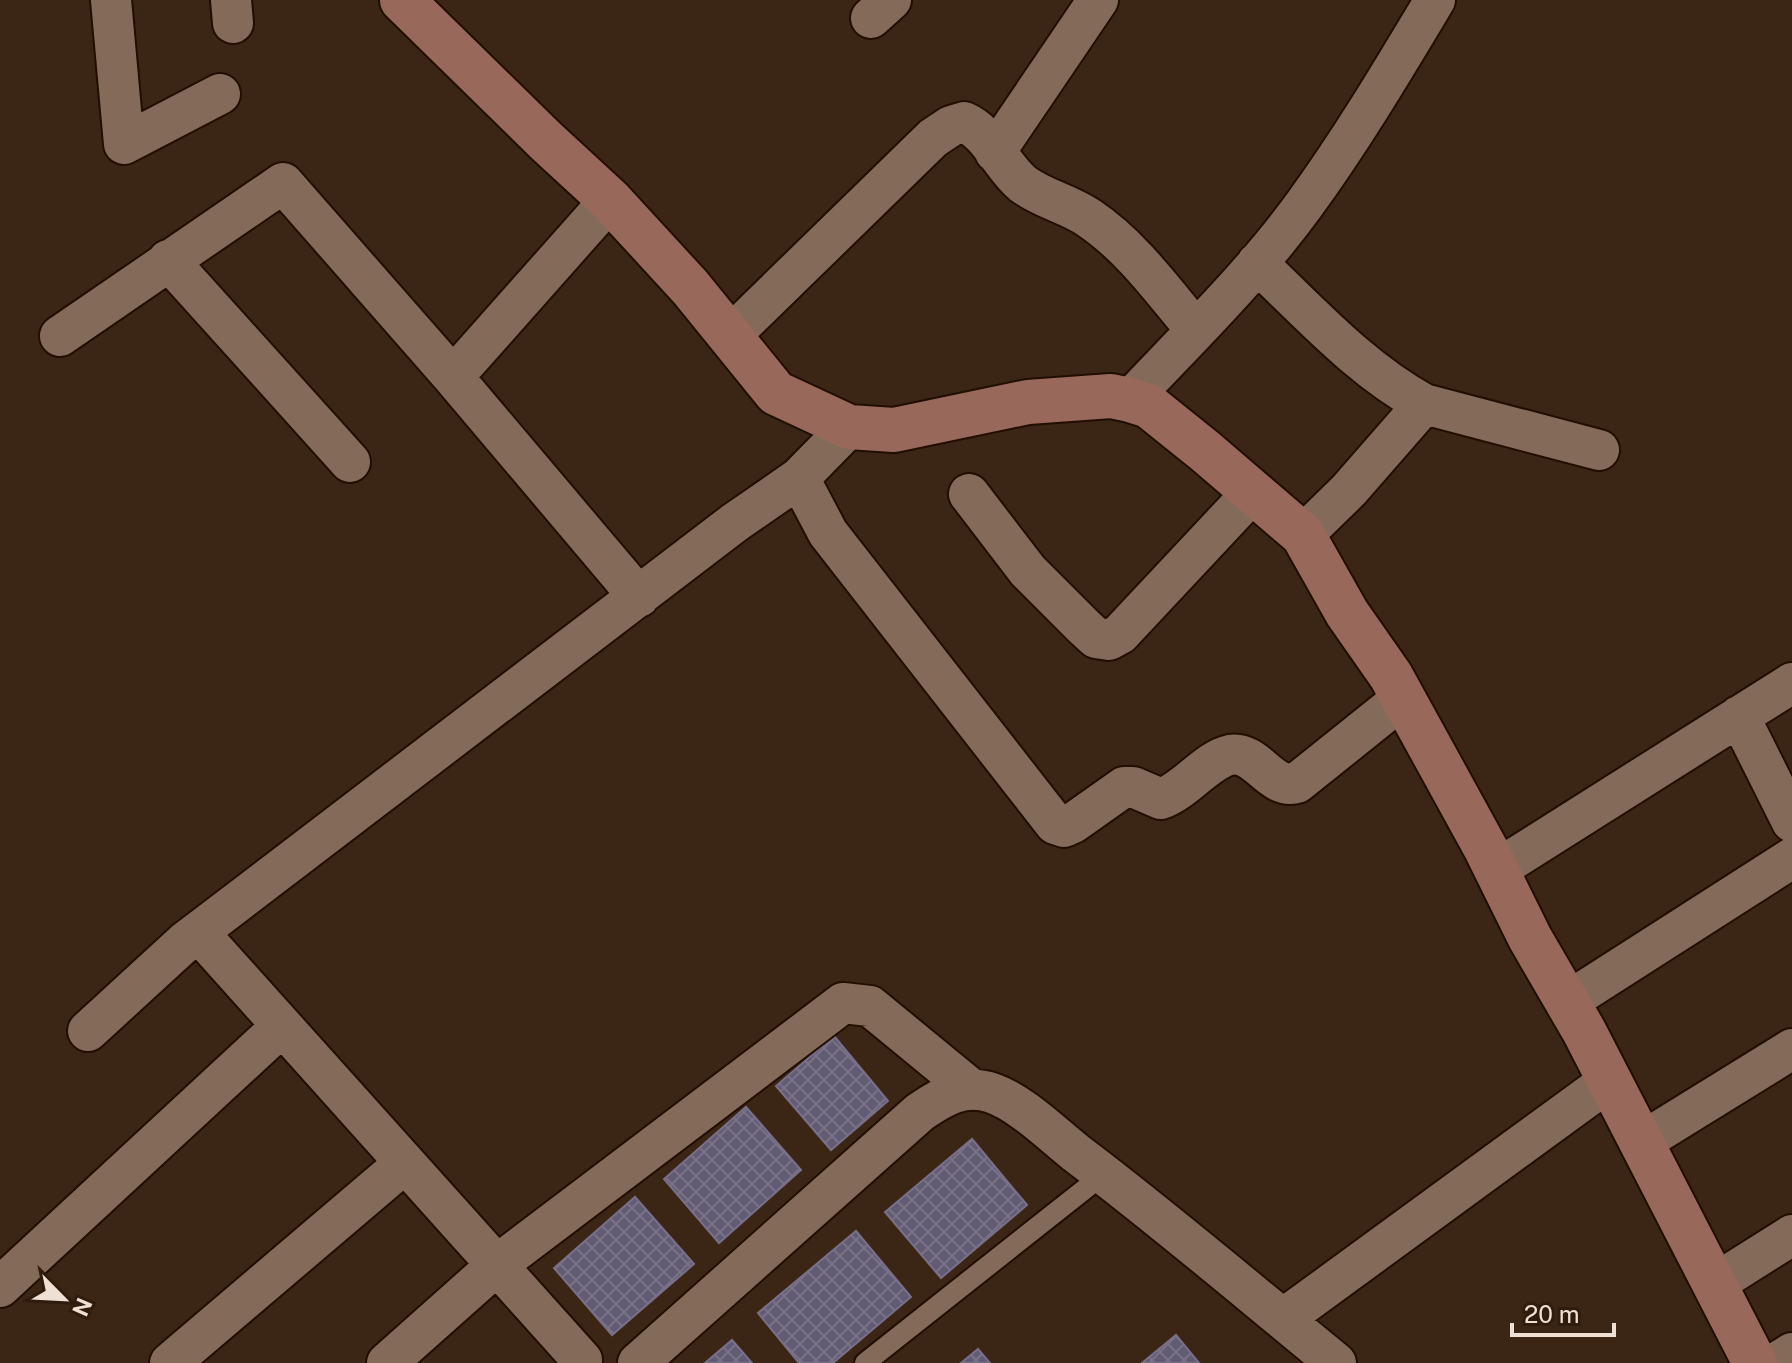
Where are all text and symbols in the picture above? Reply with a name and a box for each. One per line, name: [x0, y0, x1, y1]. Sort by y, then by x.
north arrow: [24, 1259, 104, 1339]
scale bar: [1512, 1287, 1614, 1337]
text: N: [67, 1294, 98, 1320]
text: 20 m: [1524, 1300, 1580, 1328]

